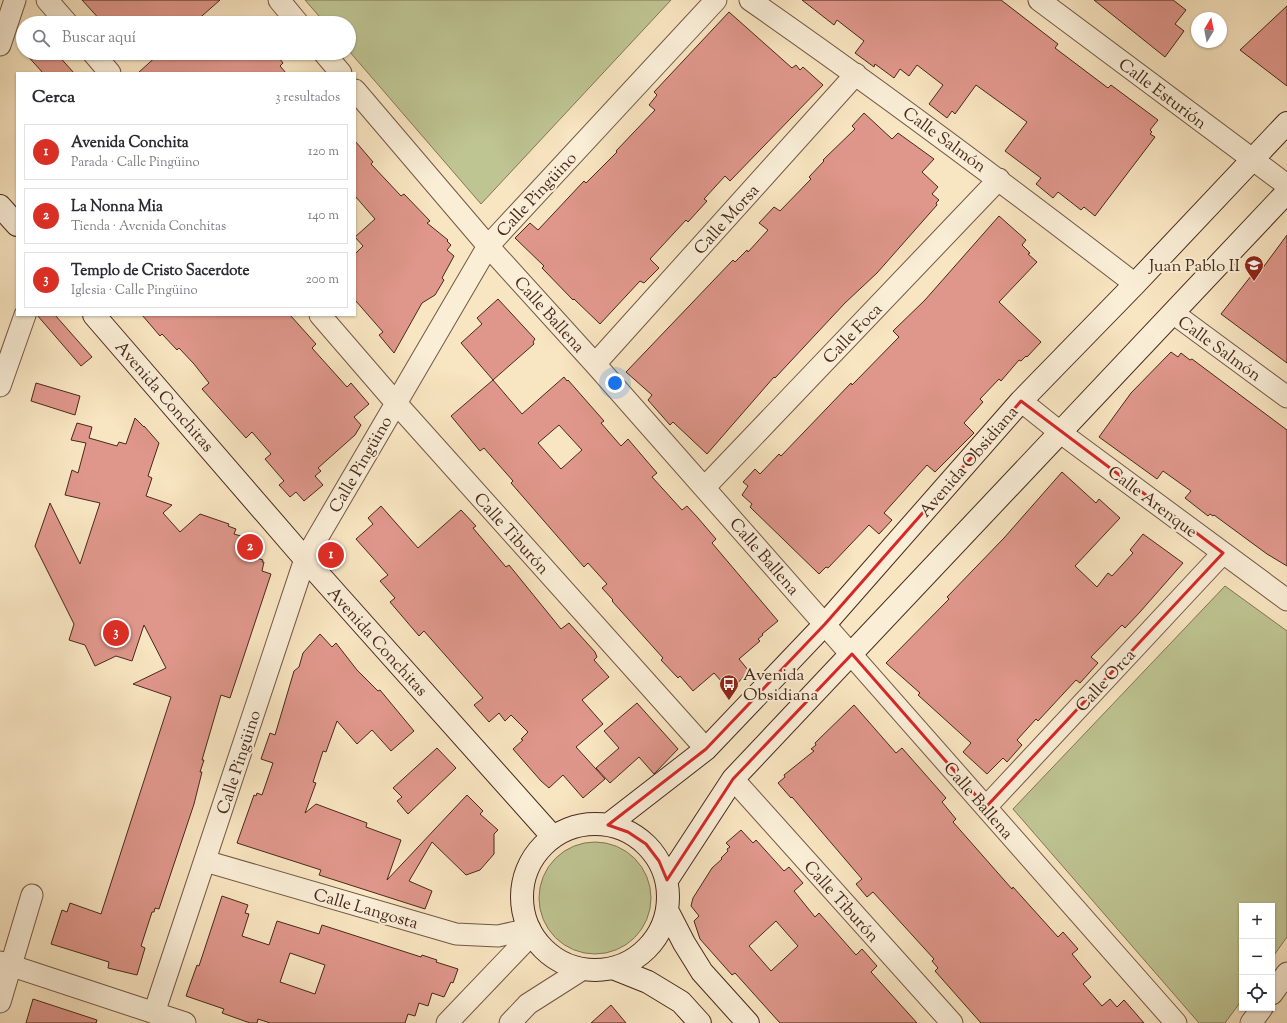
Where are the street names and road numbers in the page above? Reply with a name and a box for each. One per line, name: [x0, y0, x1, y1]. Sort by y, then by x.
street label: Calle Esturión: [1113, 53, 1211, 136]
street label: Calle Salmón: [897, 102, 991, 179]
street label: Calle Pingüino: [492, 148, 583, 243]
street label: Calle Morsa: [689, 180, 766, 261]
street label: Calle Ballena: [508, 272, 590, 359]
street label: Calle Foca: [818, 299, 889, 370]
street label: Calle Salmón: [1172, 311, 1266, 388]
street label: Avenida Conchitas: [108, 337, 219, 458]
street label: Avenida Obsidiana: [914, 401, 1025, 523]
street label: Calle Pingüino: [324, 412, 399, 518]
street label: Calle Arenque: [1102, 461, 1202, 544]
street label: Calle Tiburón: [467, 488, 554, 581]
street label: Calle Ballena: [723, 513, 804, 601]
street label: Avenida Conchitas: [321, 582, 433, 703]
street label: Calle Orca: [1071, 644, 1142, 718]
street label: Calle Pingüino: [212, 707, 268, 818]
street label: Calle Ballena: [937, 757, 1018, 845]
street label: Calle Tiburón: [797, 856, 884, 949]
street label: Calle Langosta: [310, 884, 421, 936]

